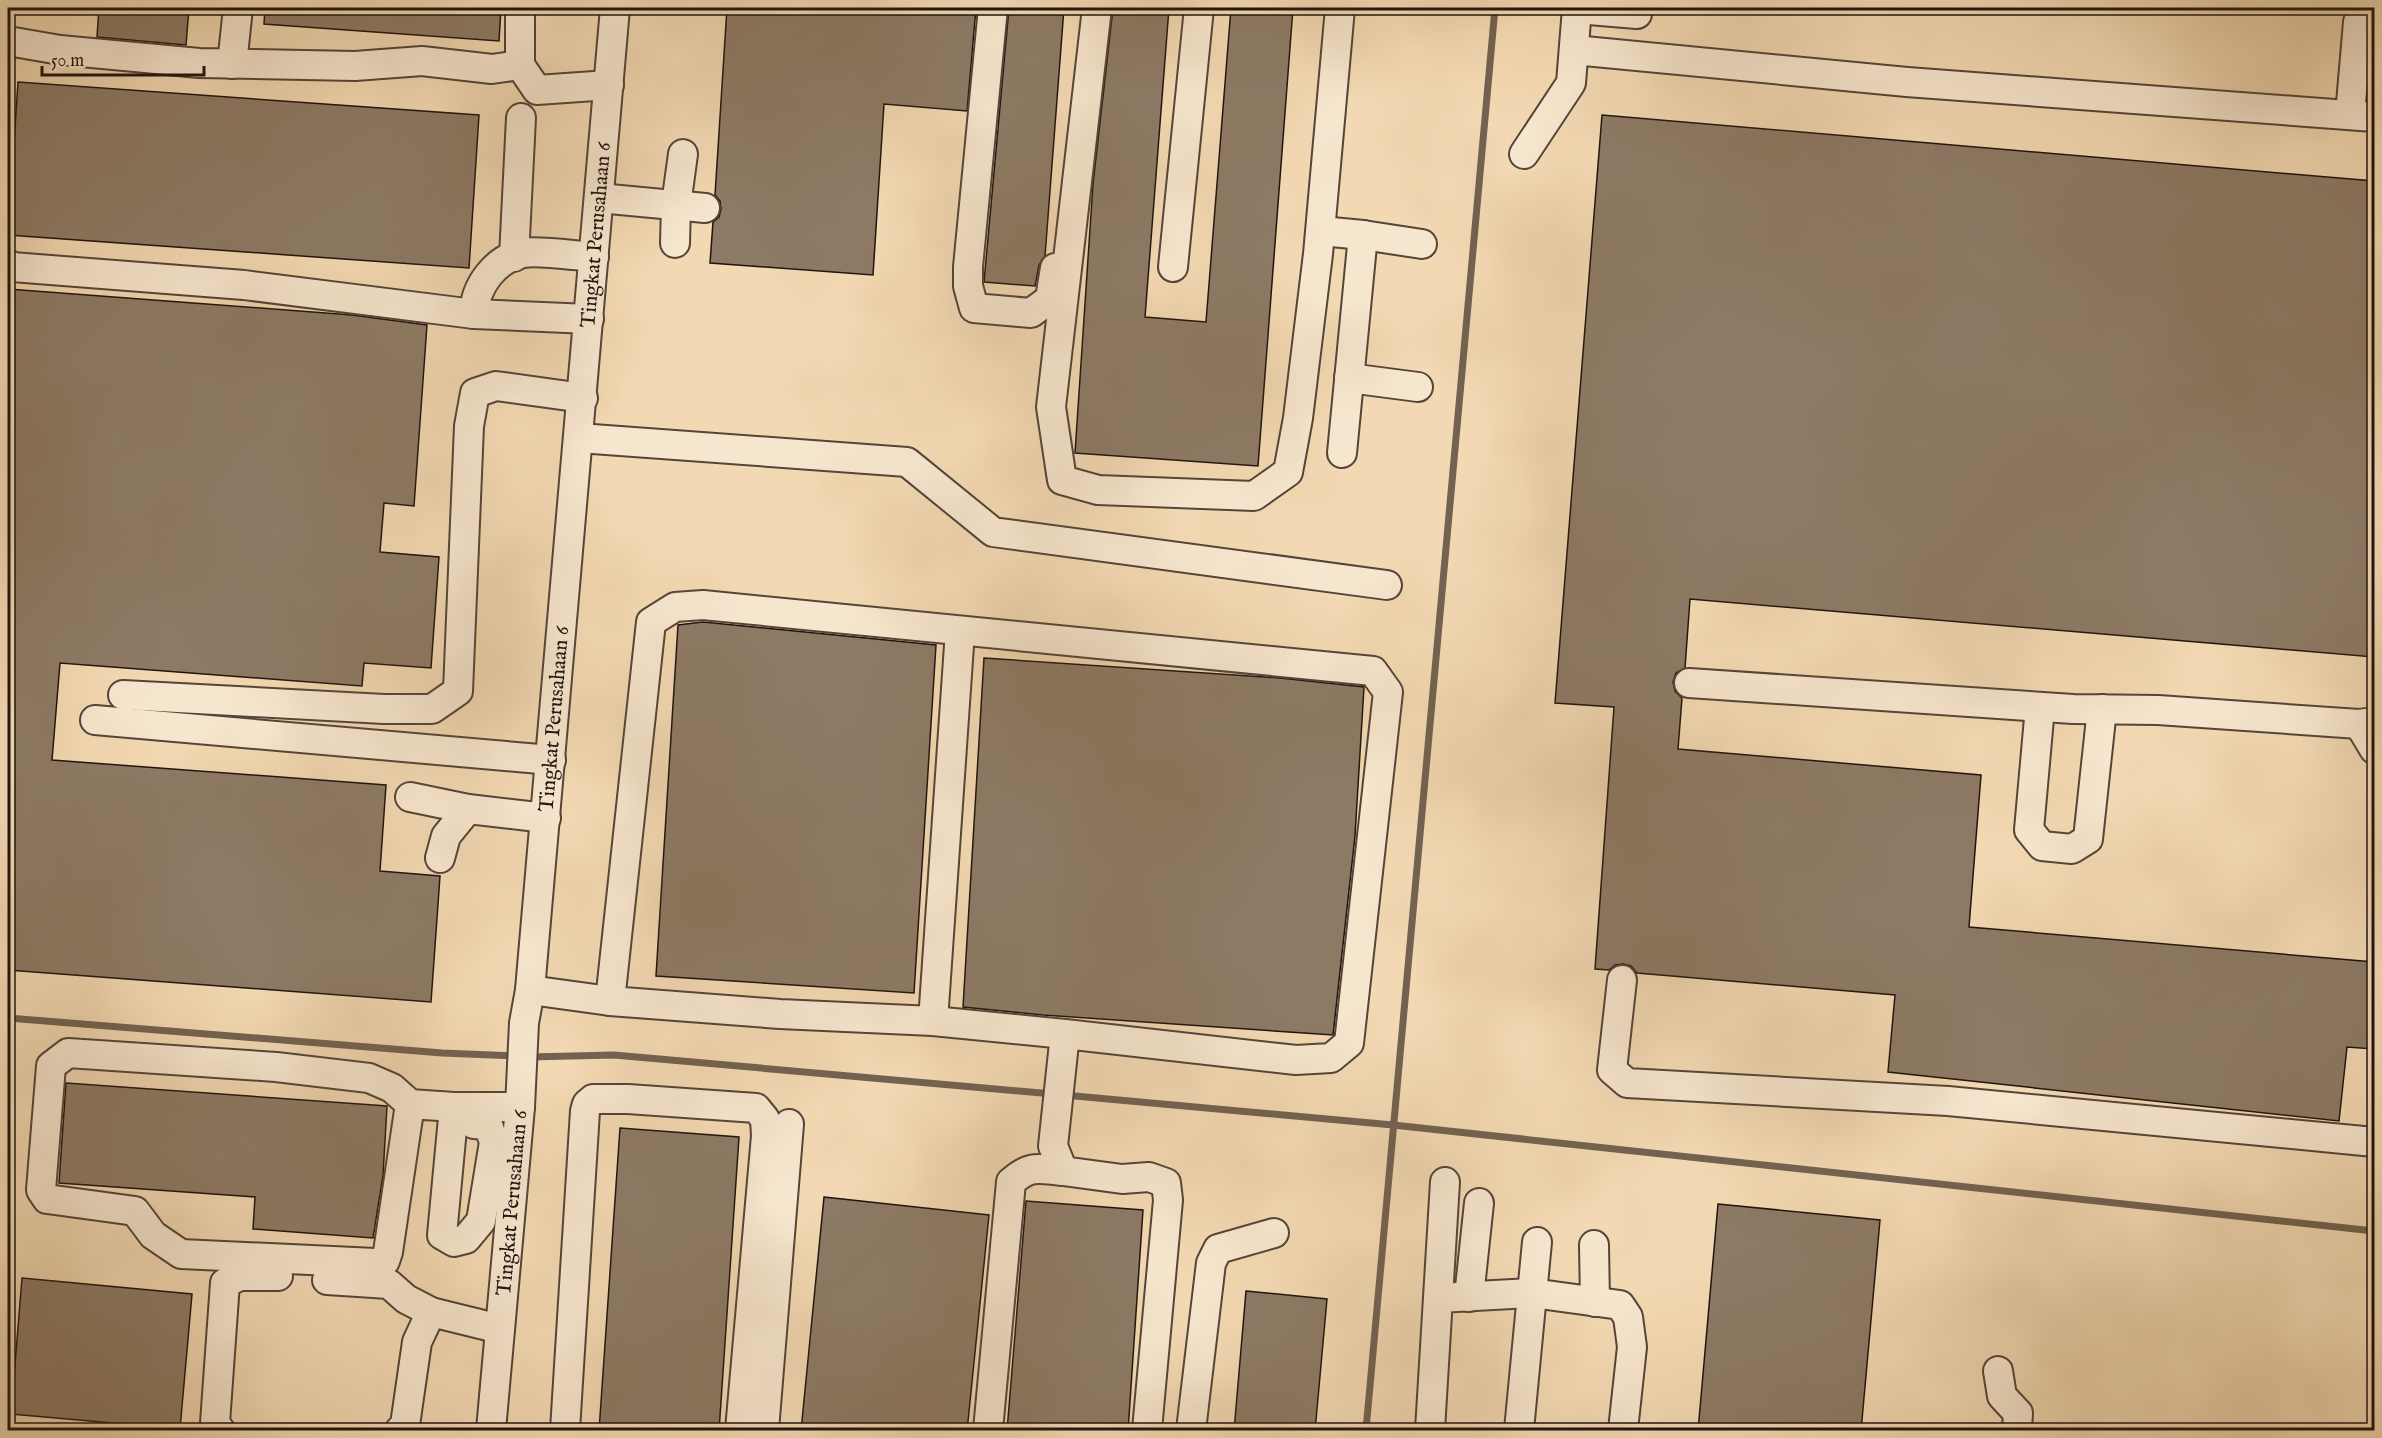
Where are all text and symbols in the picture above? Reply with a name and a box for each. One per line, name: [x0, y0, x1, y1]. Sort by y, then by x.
scale bar: [42, 39, 204, 77]
text: 50 m: [51, 50, 84, 73]
street label: Tingkat Perusahaan 6: [575, 140, 618, 329]
street label: Tingkat Perusahaan 6: [533, 624, 577, 813]
street label: Tingkat Perusahaan 6: [491, 1108, 535, 1297]

